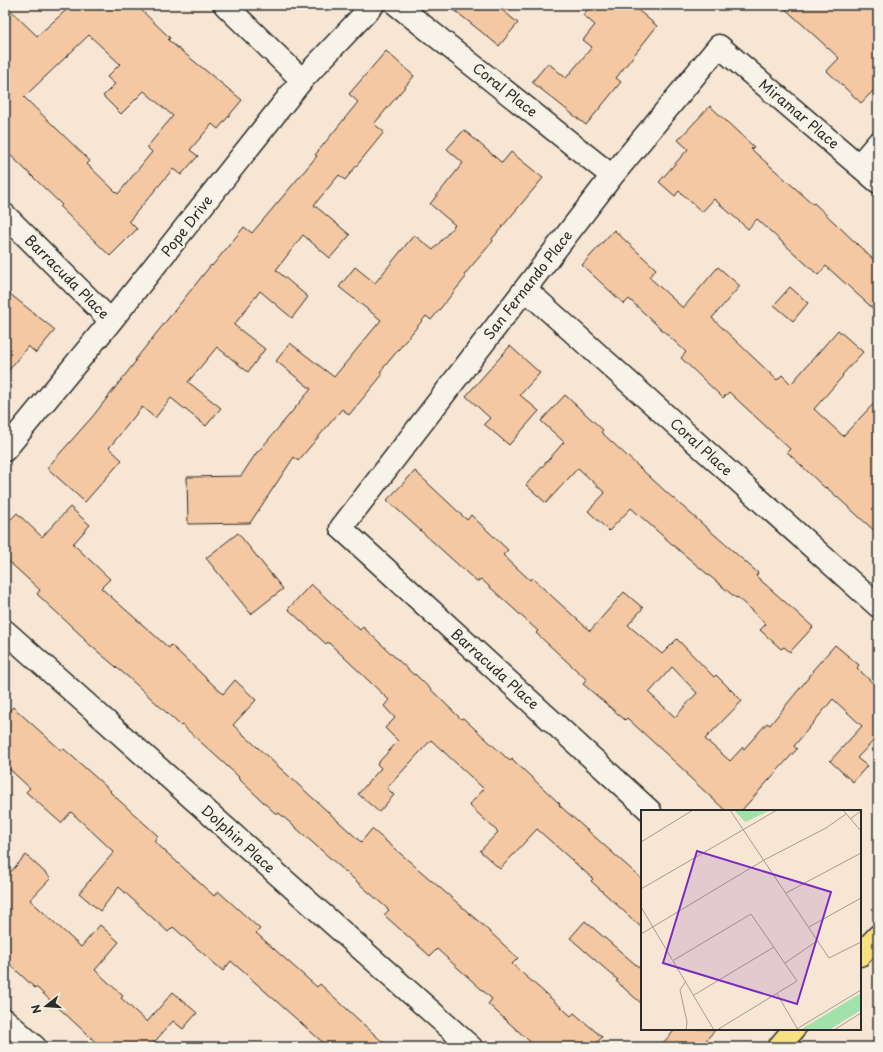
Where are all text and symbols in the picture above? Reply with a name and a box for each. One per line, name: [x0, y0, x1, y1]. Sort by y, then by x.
street label: Coral Place: [468, 57, 542, 122]
street label: Miramar Place: [755, 74, 844, 153]
street label: Pope Drive: [156, 191, 217, 261]
street label: San Fernando Place: [478, 226, 577, 344]
street label: Barracuda Place: [20, 230, 115, 324]
street label: Coral Place: [666, 413, 737, 480]
street label: Barracuda Place: [447, 623, 544, 714]
street label: Dolphin Place: [197, 800, 280, 878]
inset map: [641, 810, 861, 1030]
north arrow: [26, 986, 66, 1026]
text: N: [26, 1002, 45, 1016]

